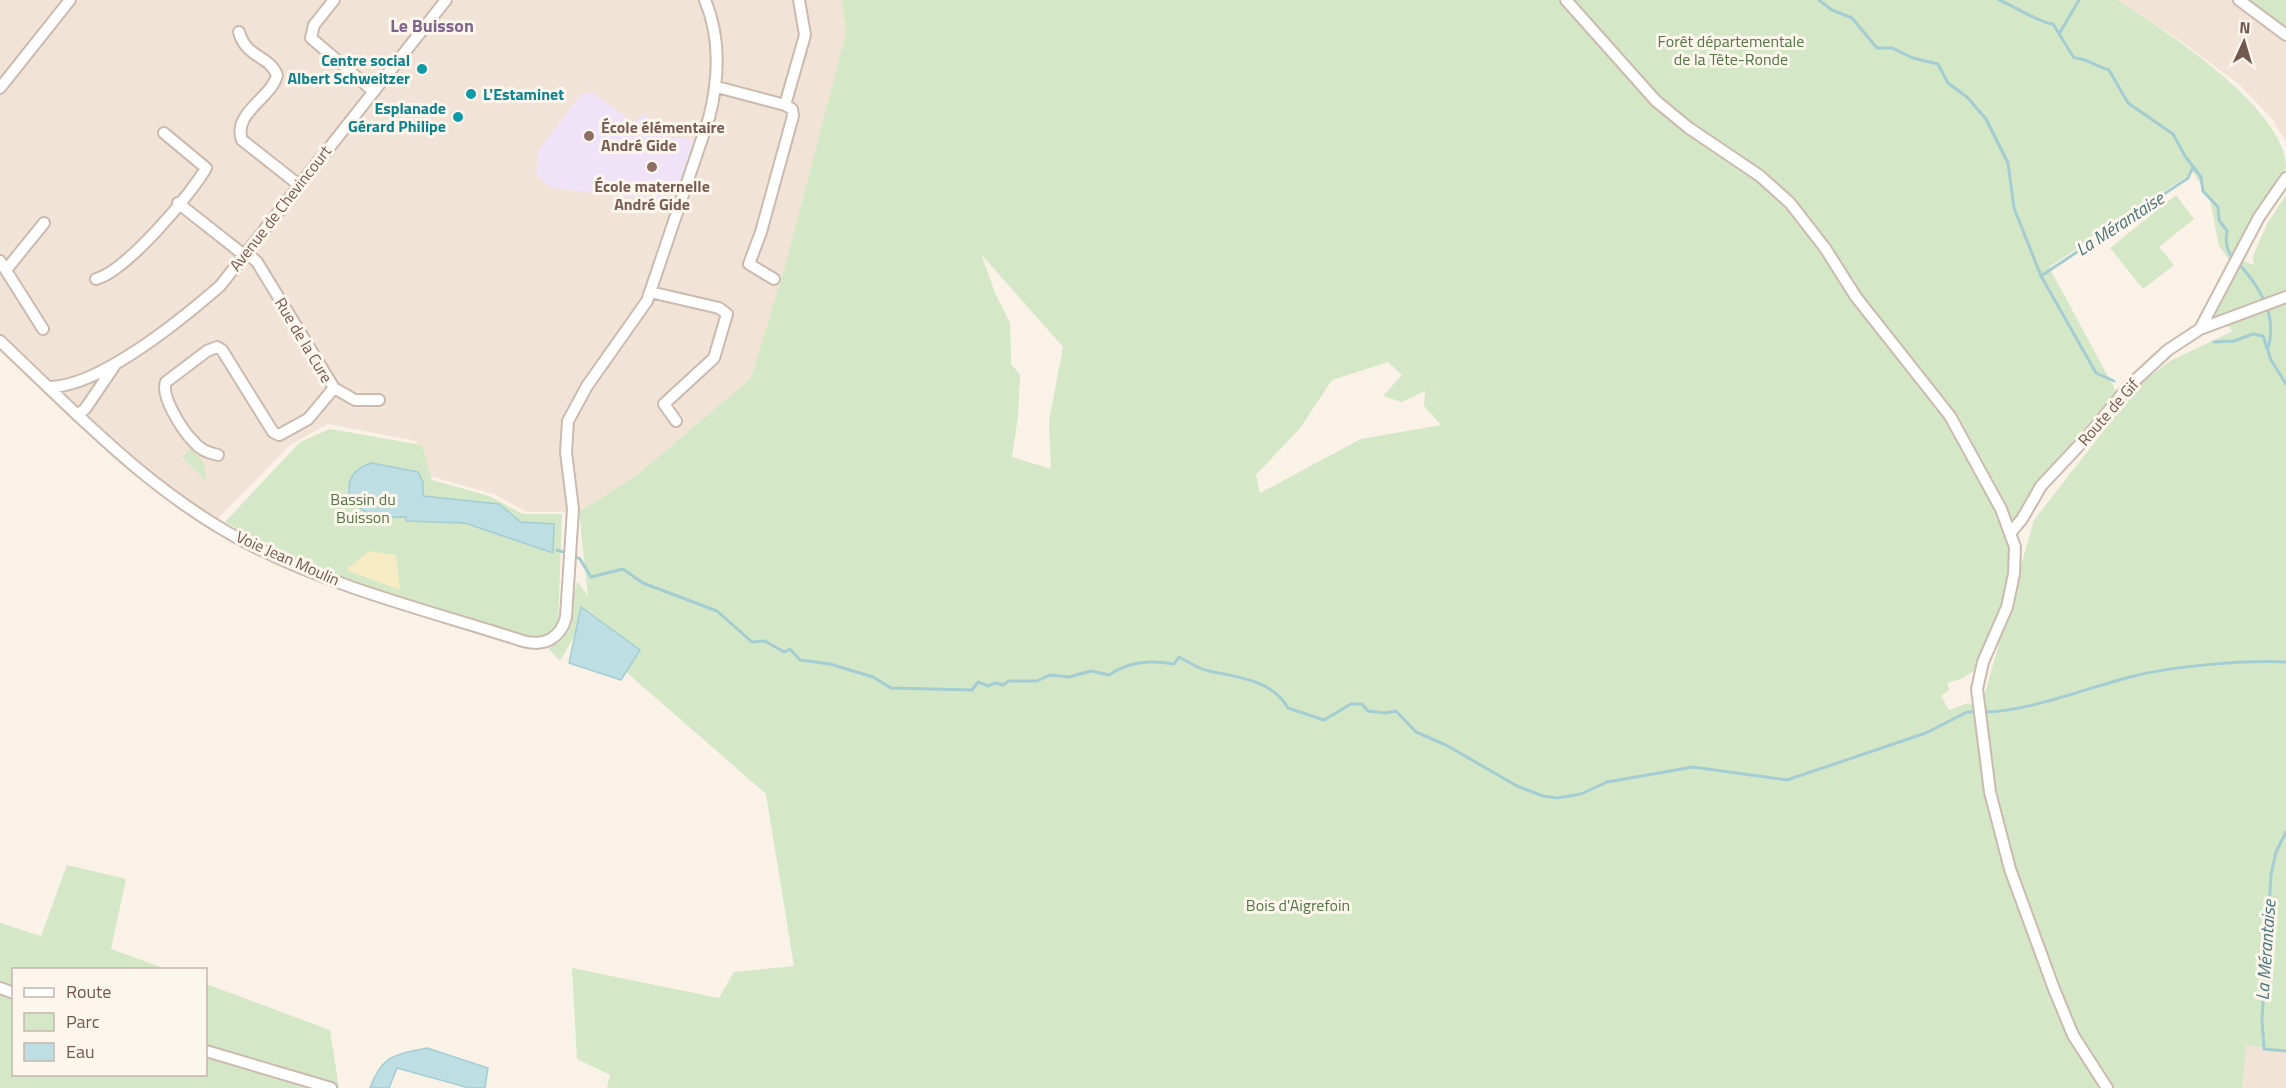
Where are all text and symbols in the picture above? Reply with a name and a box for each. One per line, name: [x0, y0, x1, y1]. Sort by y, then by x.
district label: Le Buisson: [390, 12, 474, 39]
north arrow: [2214, 12, 2274, 72]
text: N: [2239, 15, 2251, 39]
park label: Forêt départementale de la Tête-Ronde: [1658, 29, 1804, 71]
place label: Centre social Albert Schweitzer: [287, 48, 410, 90]
marker: Centre social Albert Schweitzer: [415, 62, 429, 76]
place label: L'Estaminet: [483, 82, 564, 106]
marker: L'Estaminet: [464, 87, 478, 101]
place label: Esplanade Gérard Philipe: [348, 96, 446, 138]
marker: Esplanade Gérard Philipe: [451, 110, 465, 124]
place label: École élémentaire André Gide: [601, 115, 725, 157]
marker: École élémentaire André Gide: [582, 129, 596, 143]
street label: Avenue de Chevincourt: [223, 140, 337, 276]
marker: École maternelle André Gide: [645, 160, 659, 174]
place label: École maternelle André Gide: [594, 174, 710, 216]
water label: La Mérantaise: [2070, 184, 2171, 262]
street label: Rue de la Cure: [269, 293, 339, 387]
street label: Route de Gif: [2072, 372, 2145, 451]
park label: Bassin du Buisson: [330, 487, 396, 529]
street label: Voie Jean Moulin: [232, 524, 344, 592]
park label: Bois d'Aigrefoin: [1246, 893, 1350, 917]
water label: La Mérantaise: [2249, 897, 2283, 1001]
legend: [12, 968, 207, 1076]
text: Route: [66, 978, 111, 1005]
text: Parc: [66, 1008, 100, 1035]
text: Eau: [66, 1038, 95, 1065]

